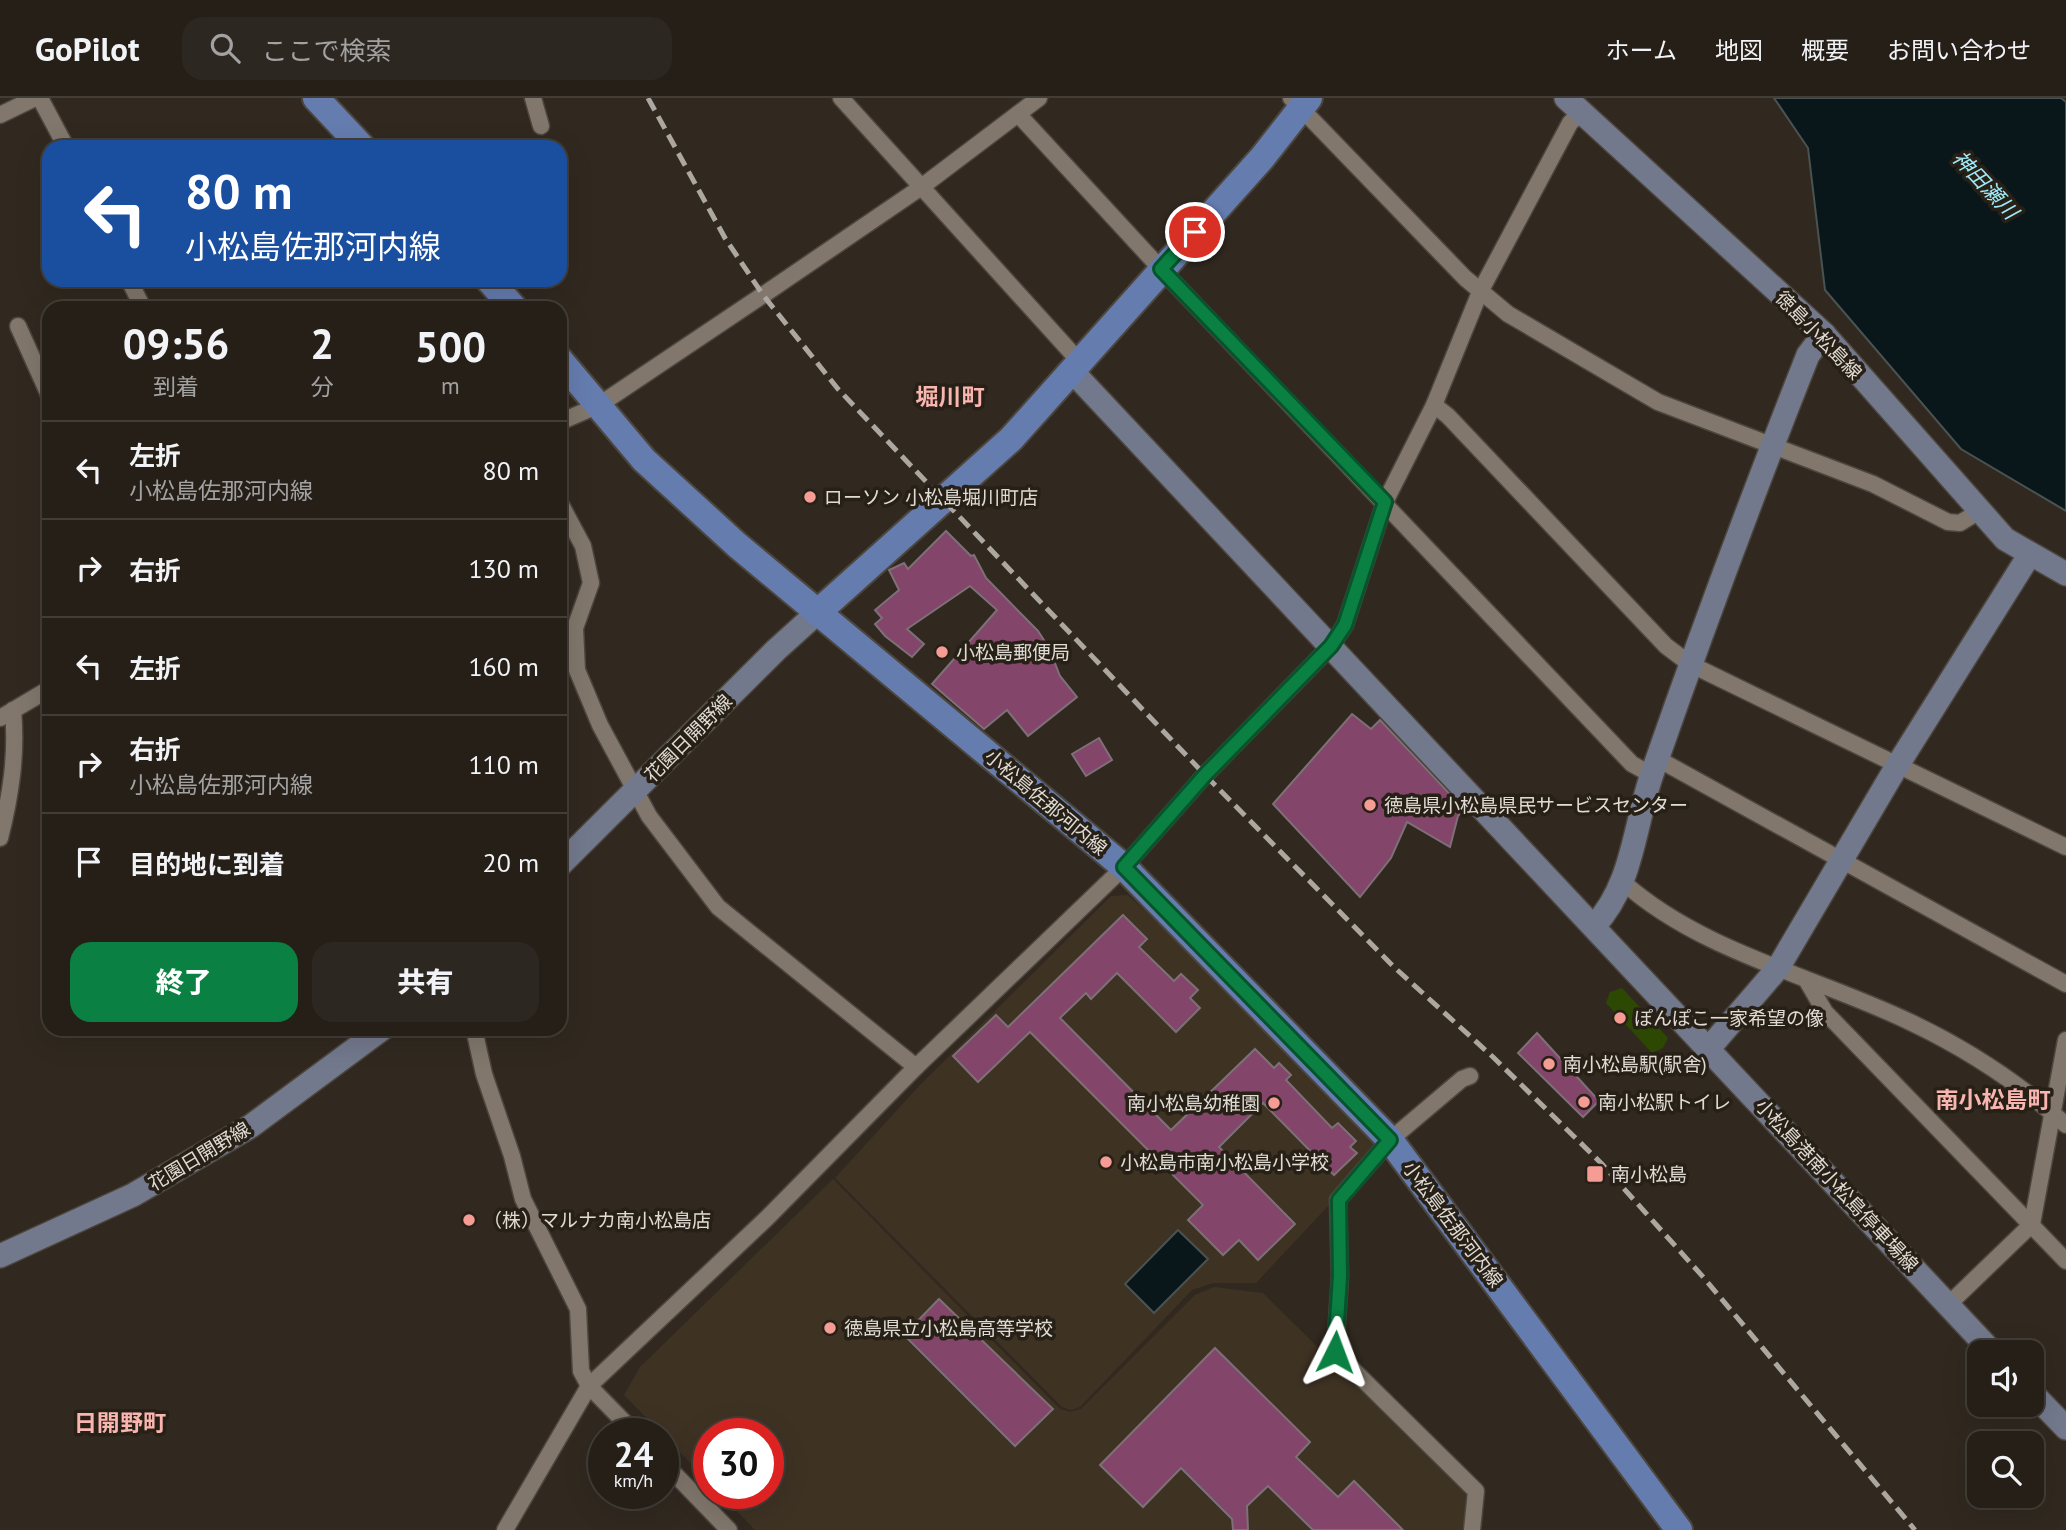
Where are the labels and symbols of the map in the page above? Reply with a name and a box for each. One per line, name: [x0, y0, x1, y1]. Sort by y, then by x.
water label: 神田瀬川: [1947, 145, 2025, 226]
pin: [1165, 202, 1225, 262]
street label: 徳島小松島線: [1771, 286, 1867, 384]
district label: 堀川町: [916, 382, 985, 411]
place label: ローソン 小松島堀川町店: [824, 485, 1038, 509]
marker: ローソン 小松島堀川町店: [802, 489, 818, 505]
place label: 小松島郵便局: [956, 640, 1070, 664]
marker: 小松島郵便局: [934, 644, 950, 660]
street label: 花園日開野線: [639, 689, 737, 787]
street label: 小松島佐那河内線: [980, 744, 1112, 860]
place label: 徳島県小松島県民サービスセンター: [1384, 793, 1688, 817]
marker: 徳島県小松島県民サービスセンター: [1362, 797, 1378, 813]
place label: ぽんぽこ一家希望の像: [1634, 1006, 1824, 1030]
marker: ぽんぽこ一家希望の像: [1612, 1010, 1628, 1026]
place label: 南小松島駅(駅舎): [1563, 1052, 1707, 1076]
marker: 南小松島駅(駅舎): [1541, 1056, 1557, 1072]
district label: 南小松島町: [1936, 1085, 2051, 1114]
place label: 南小松駅トイレ: [1598, 1090, 1731, 1114]
place label: 南小松島幼稚園: [1127, 1091, 1260, 1115]
street label: 小松島港南小松島停車場線: [1750, 1093, 1924, 1277]
marker: 南小松駅トイレ: [1576, 1094, 1592, 1110]
marker: 南小松島幼稚園: [1266, 1095, 1282, 1111]
street label: 花園日開野線: [144, 1116, 254, 1196]
place label: 小松島市南小松島小学校: [1120, 1150, 1329, 1174]
marker: 小松島市南小松島小学校: [1098, 1154, 1114, 1170]
street label: 小松島佐那河内線: [1398, 1156, 1508, 1292]
place label: 南小松島: [1611, 1162, 1687, 1186]
marker: 南小松島: [1585, 1164, 1605, 1184]
place label: （株）マルナカ南小松島店: [483, 1208, 711, 1232]
marker: （株）マルナカ南小松島店: [461, 1212, 477, 1228]
position arrow: [1298, 1315, 1372, 1389]
place label: 徳島県立小松島高等学校: [844, 1316, 1053, 1340]
marker: 徳島県立小松島高等学校: [822, 1320, 838, 1336]
district label: 日開野町: [74, 1408, 166, 1437]
speed limit sign: 30: [693, 1418, 784, 1509]

